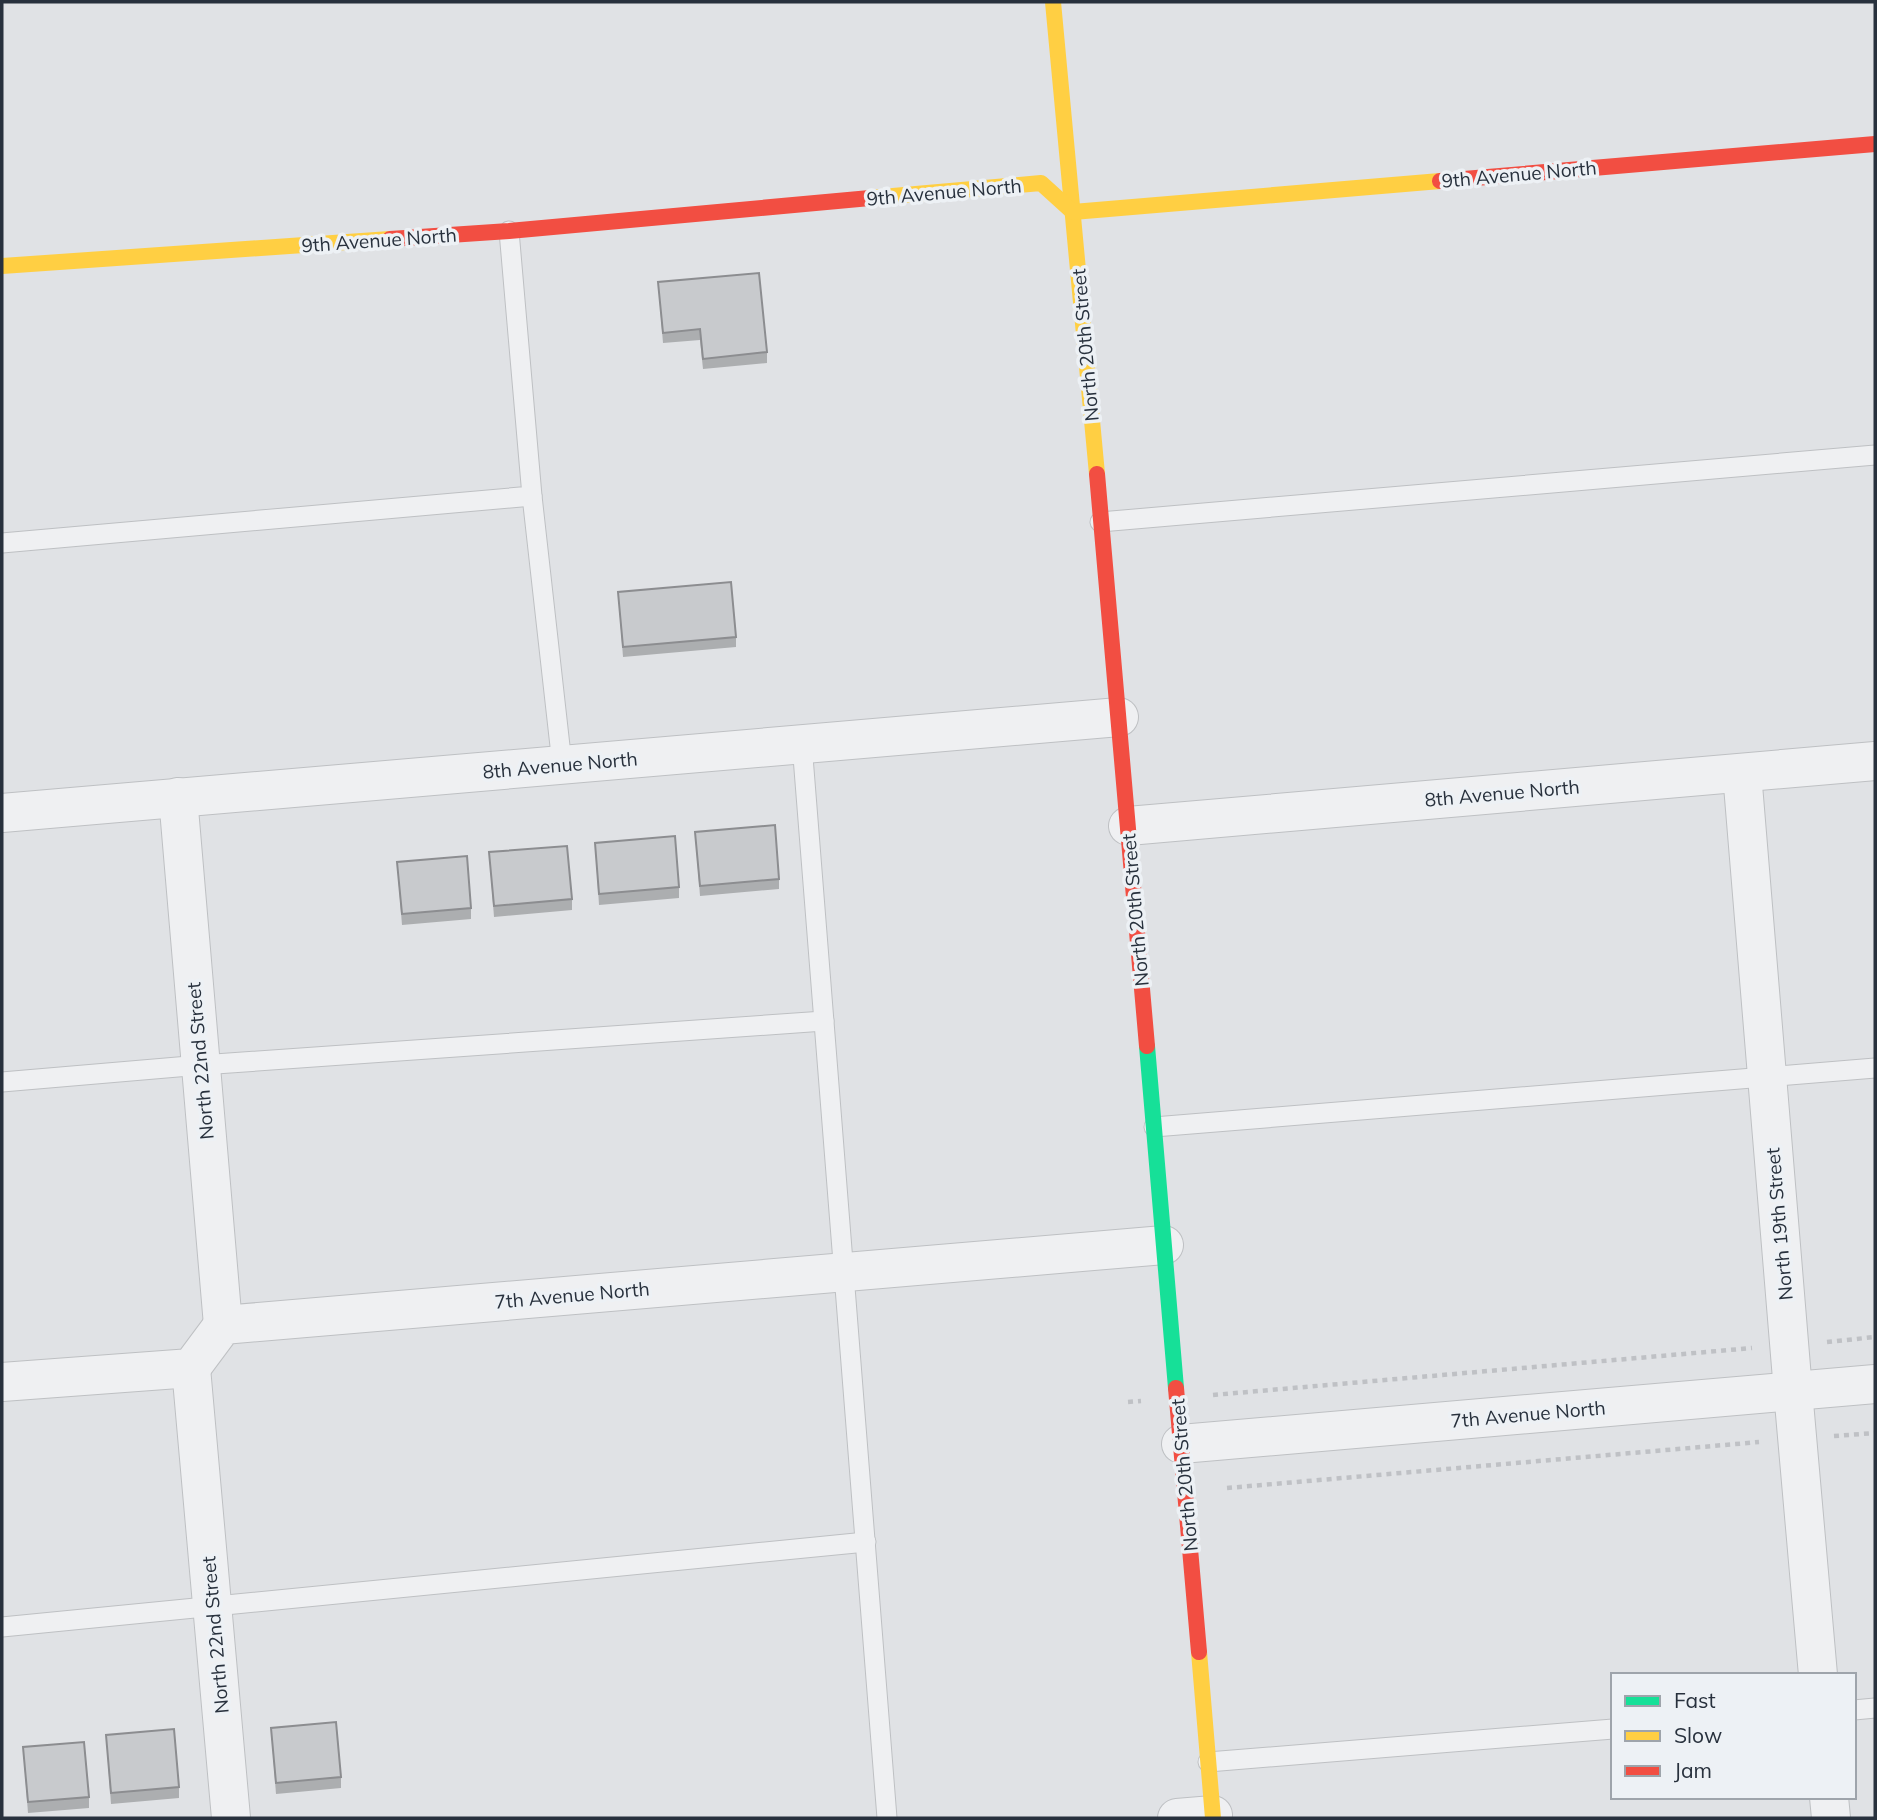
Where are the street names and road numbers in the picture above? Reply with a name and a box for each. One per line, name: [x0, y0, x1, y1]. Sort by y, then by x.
street label: 9th Avenue North: [1440, 155, 1598, 193]
street label: 9th Avenue North: [865, 173, 1023, 211]
street label: 9th Avenue North: [301, 223, 457, 257]
street label: North 20th Street: [1066, 267, 1104, 422]
street label: 8th Avenue North: [481, 746, 639, 784]
street label: 8th Avenue North: [1423, 774, 1581, 812]
street label: North 20th Street: [1116, 832, 1154, 987]
street label: North 22nd Street: [181, 981, 219, 1141]
street label: North 19th Street: [1760, 1146, 1798, 1301]
street label: 7th Avenue North: [493, 1276, 651, 1314]
street label: 7th Avenue North: [1449, 1395, 1607, 1433]
street label: North 20th Street: [1165, 1397, 1203, 1552]
street label: North 22nd Street: [196, 1555, 234, 1715]

